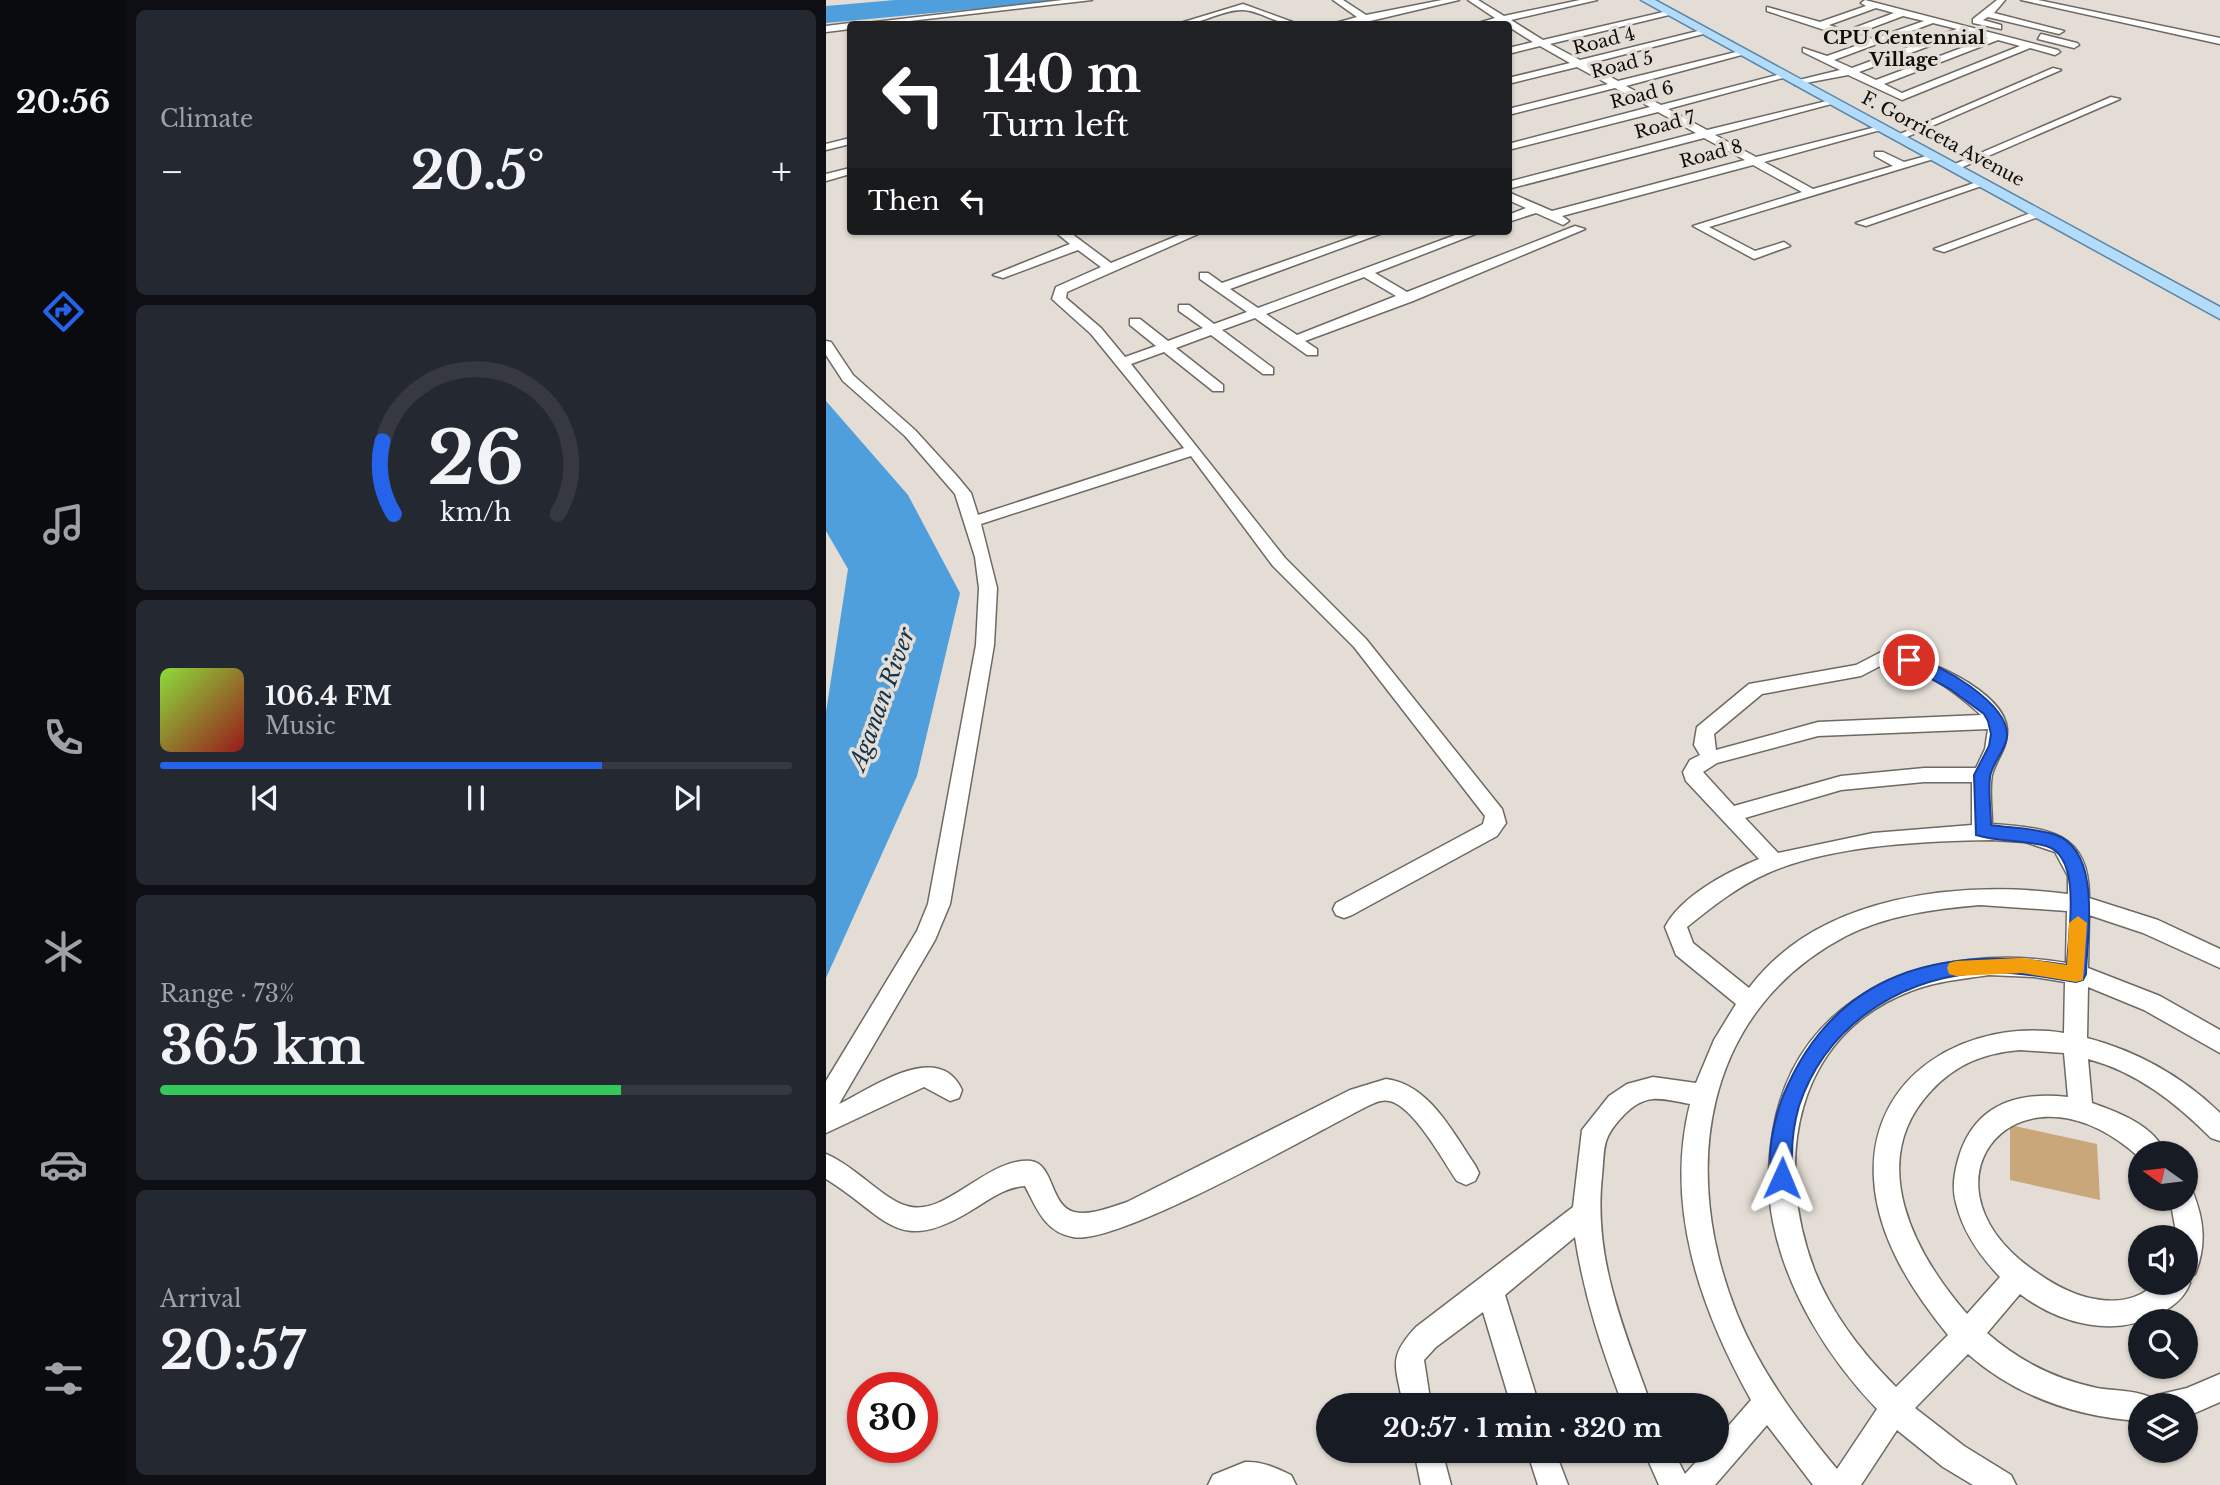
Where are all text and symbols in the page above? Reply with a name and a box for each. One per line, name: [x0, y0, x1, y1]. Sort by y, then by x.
street label: Road 4: [1570, 23, 1638, 59]
district label: CPU Centennial Village: [1823, 26, 1985, 71]
text: 140 m: [983, 44, 1141, 105]
street label: Road 5: [1589, 47, 1655, 83]
icon: left: [868, 49, 959, 140]
street label: Road 6: [1608, 77, 1676, 113]
text: 20:56: [16, 82, 110, 122]
street label: F. Gorriceta Avenue: [1858, 87, 2028, 191]
text: Climate: [160, 105, 253, 133]
text: Turn left: [983, 105, 1129, 145]
street label: Road 7: [1632, 106, 1699, 144]
street label: Road 8: [1677, 135, 1745, 173]
text: 20.5°: [411, 139, 545, 203]
text: −: [160, 148, 184, 195]
text: +: [771, 148, 792, 195]
icon: left: [954, 182, 992, 220]
text: Then: [868, 185, 940, 217]
icon: directions: [39, 287, 88, 336]
text: 26: [428, 413, 524, 504]
text: km/h: [441, 496, 511, 527]
icon: music: [39, 500, 88, 549]
water label: Aganan River: [842, 623, 921, 777]
pin: [1879, 630, 1939, 690]
icon: arrive: [1890, 641, 1928, 679]
text: 106.4 FM: [265, 680, 392, 712]
text: Music: [265, 712, 336, 740]
icon: phone: [39, 713, 88, 762]
icon: previous: [246, 779, 284, 817]
icon: pause: [457, 779, 495, 817]
icon: next: [668, 779, 706, 817]
icon: climate: [39, 927, 88, 976]
text: Range · 73%: [160, 980, 294, 1008]
text: 365 km: [160, 1014, 365, 1078]
icon: car: [39, 1140, 88, 1189]
position arrow: [1745, 1141, 1819, 1215]
north arrow: [2128, 1141, 2198, 1211]
map controls: [2128, 1141, 2198, 1463]
button: sound: [2128, 1225, 2198, 1295]
text: Arrival: [160, 1285, 241, 1313]
button: search: [2128, 1309, 2198, 1379]
text: 20:57: [160, 1319, 306, 1383]
icon: filters: [39, 1354, 88, 1403]
speed limit sign: 30: [847, 1372, 938, 1463]
button: layers: [2128, 1393, 2198, 1463]
text: 20:57 · 1 min · 320 m: [1383, 1412, 1662, 1444]

